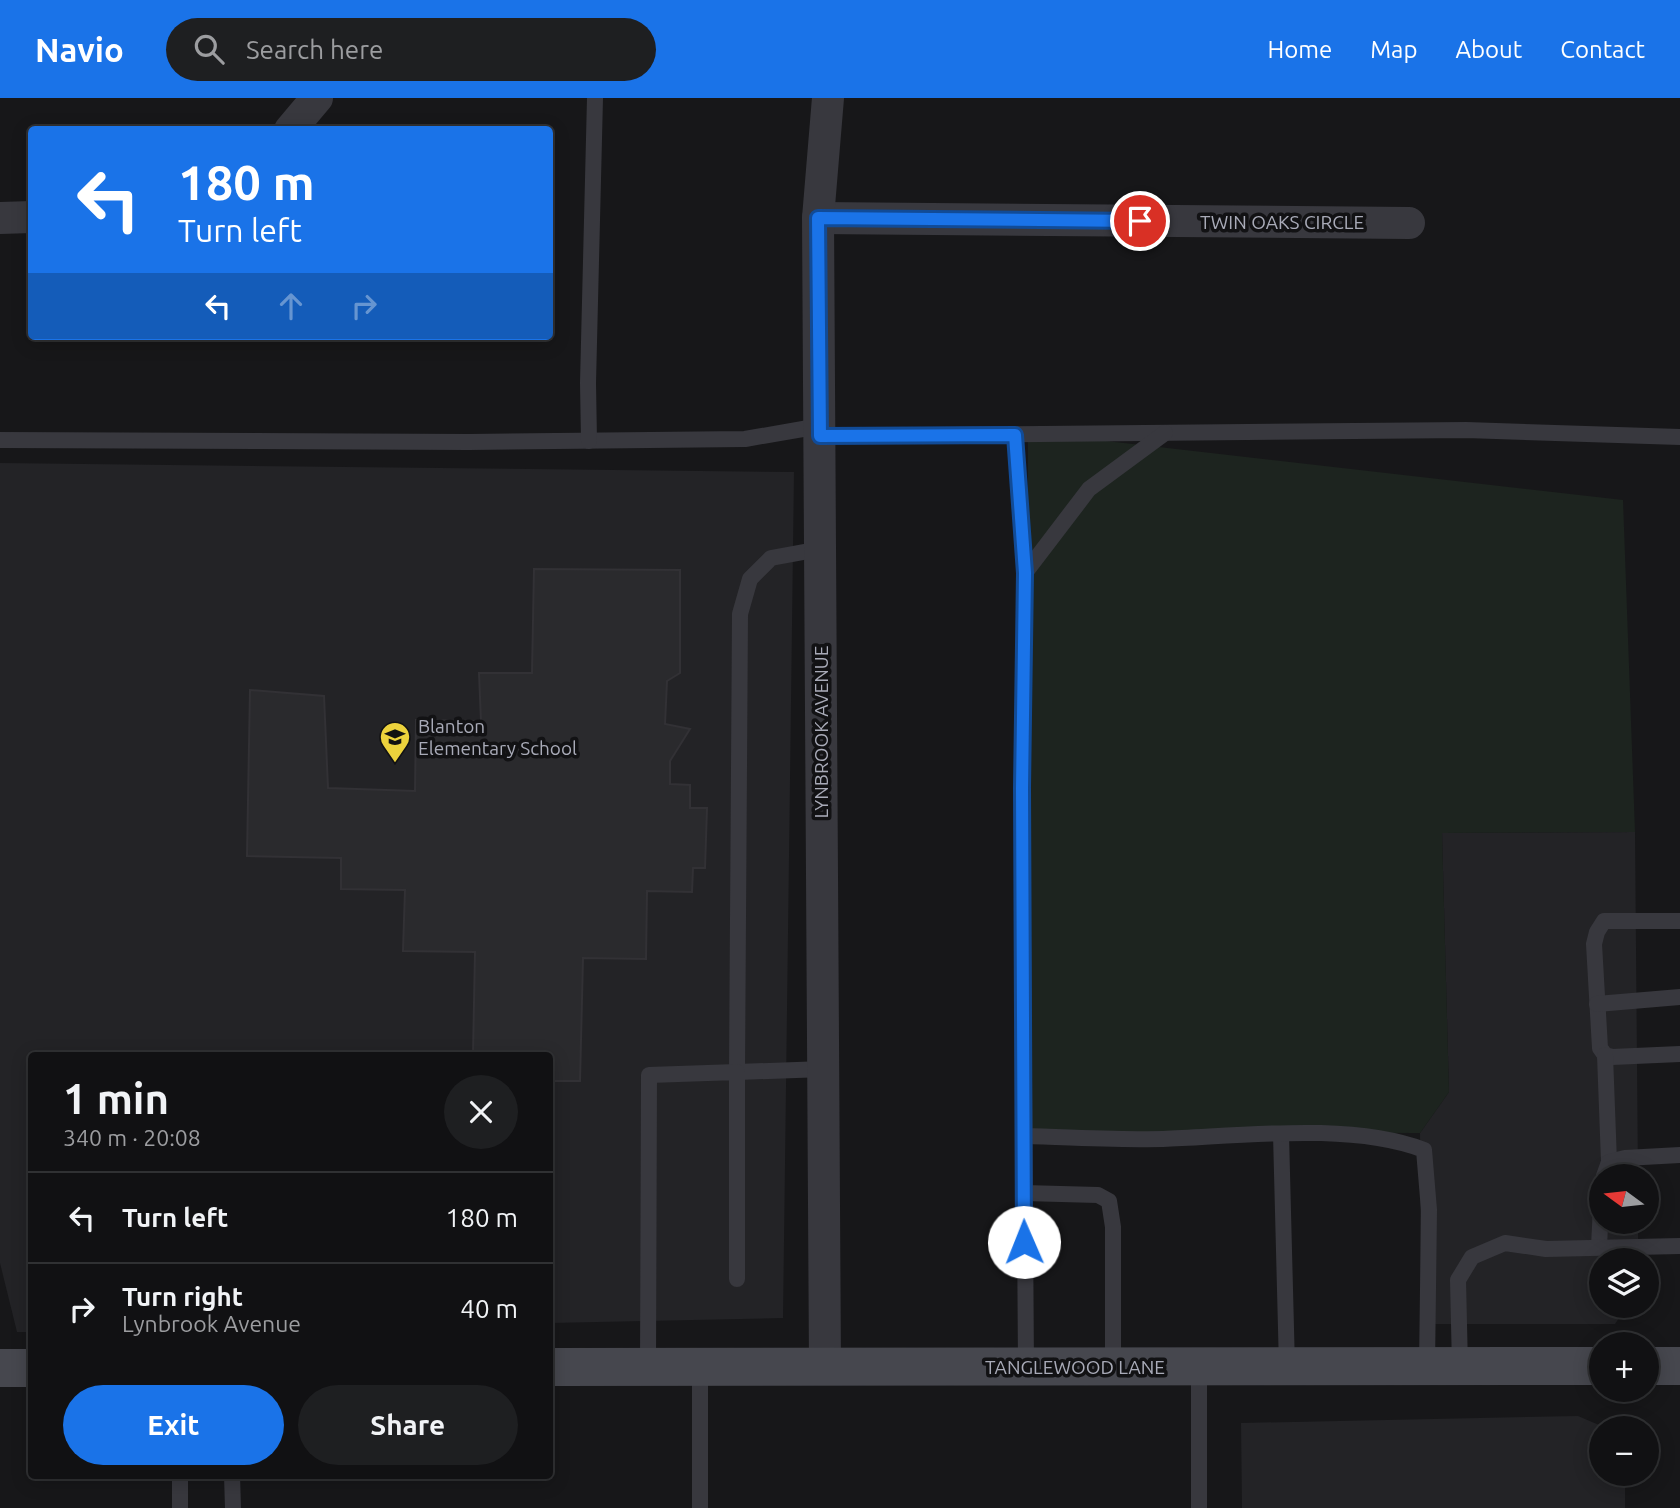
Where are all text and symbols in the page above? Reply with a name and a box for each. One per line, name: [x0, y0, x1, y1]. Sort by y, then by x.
search box: [166, 18, 656, 81]
icon: search: [190, 30, 228, 68]
text: Navio: [35, 31, 124, 68]
text: Search here: [246, 35, 383, 64]
text: Home: [1267, 36, 1332, 63]
text: Map: [1370, 36, 1417, 63]
text: About: [1455, 36, 1522, 63]
text: Contact: [1560, 36, 1645, 63]
icon: left: [63, 154, 154, 245]
text: 180 m: [178, 154, 315, 209]
pin: [1110, 191, 1170, 251]
icon: arrive: [1121, 202, 1159, 240]
street label: TWIN OAKS CIRCLE: [1200, 211, 1364, 233]
text: Turn left: [178, 212, 302, 248]
icon: left: [199, 287, 237, 325]
icon: ahead: [272, 287, 310, 325]
icon: right: [345, 287, 383, 325]
street label: LYNBROOK AVENUE: [810, 646, 832, 818]
place label: Blanton Elementary School: [418, 715, 577, 759]
school or university icon: Blanton Elementary School: [378, 720, 412, 764]
text: 1 min: [63, 1075, 169, 1122]
button: close: [444, 1075, 518, 1149]
text: 340 m · 20:08: [63, 1125, 201, 1150]
north arrow: [1589, 1164, 1659, 1234]
map controls: [1589, 1164, 1659, 1486]
icon: left: [63, 1199, 101, 1237]
text: Turn left: [122, 1203, 228, 1232]
text: 180 m: [446, 1203, 518, 1232]
position arrow: [987, 1205, 1061, 1279]
button: layers: [1589, 1248, 1659, 1318]
text: Turn right: [122, 1282, 243, 1311]
icon: right: [63, 1290, 101, 1328]
text: 40 m: [460, 1294, 518, 1323]
text: Lynbrook Avenue: [122, 1311, 301, 1336]
button: +: [1589, 1332, 1659, 1402]
street label: TANGLEWOOD LANE: [985, 1356, 1165, 1378]
button: Exit: [63, 1385, 284, 1465]
button: Share: [298, 1385, 518, 1465]
button: −: [1589, 1416, 1659, 1486]

